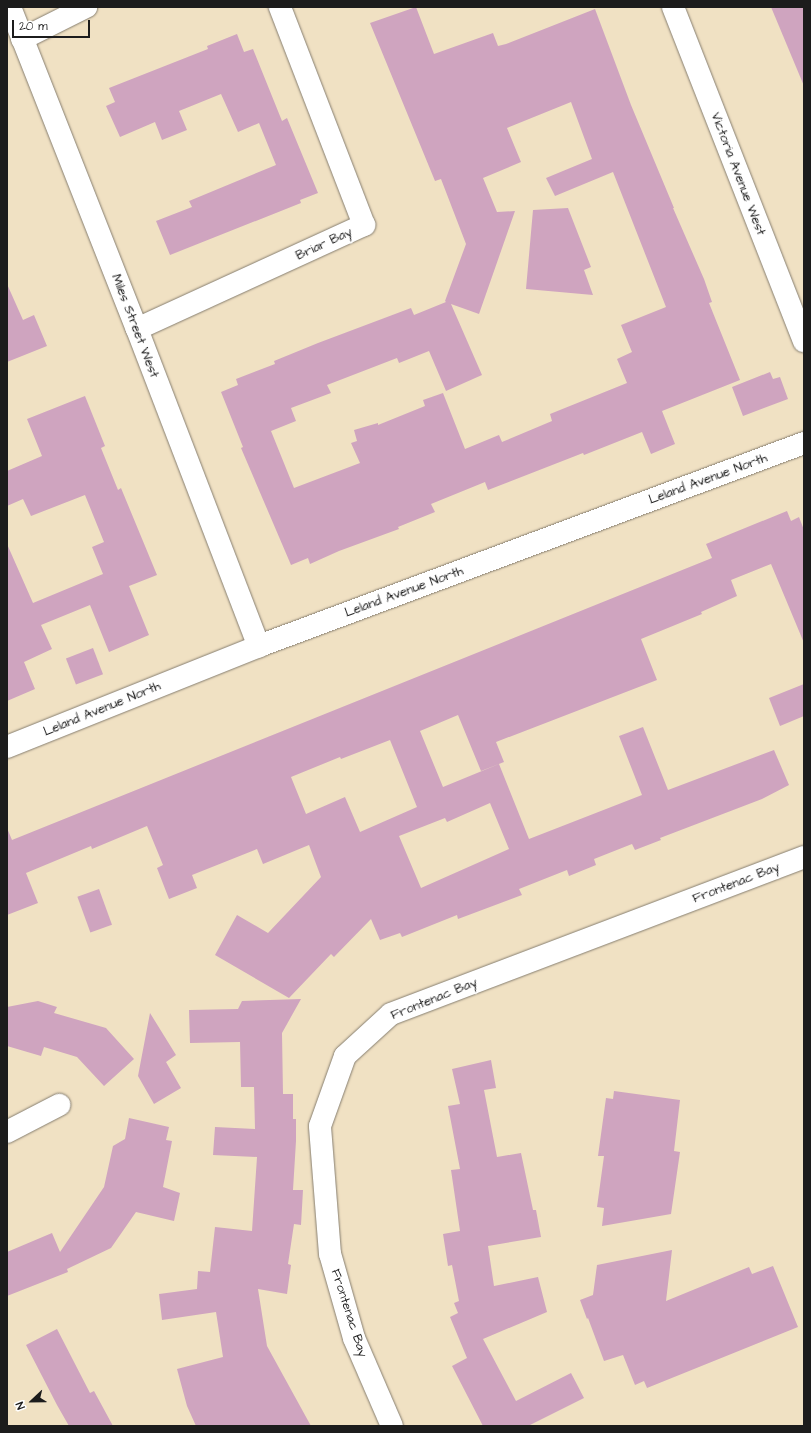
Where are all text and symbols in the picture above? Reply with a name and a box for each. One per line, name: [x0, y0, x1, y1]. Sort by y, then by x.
scale bar: [14, 12, 92, 38]
text: 20 m: [19, 18, 48, 35]
street label: Victoria Avenue West: [707, 110, 769, 238]
street label: Briar Bay: [293, 224, 355, 264]
street label: Miles Street West: [108, 272, 162, 380]
street label: Leland Avenue North: [647, 450, 769, 508]
street label: Leland Avenue North: [343, 563, 465, 621]
street label: Leland Avenue North: [41, 678, 163, 740]
street label: Frontenac Bay: [690, 859, 782, 907]
street label: Frontenac Bay: [389, 975, 479, 1023]
street label: Frontenac Bay: [327, 1267, 371, 1359]
north arrow: [12, 1381, 52, 1421]
text: N: [12, 1400, 29, 1412]

